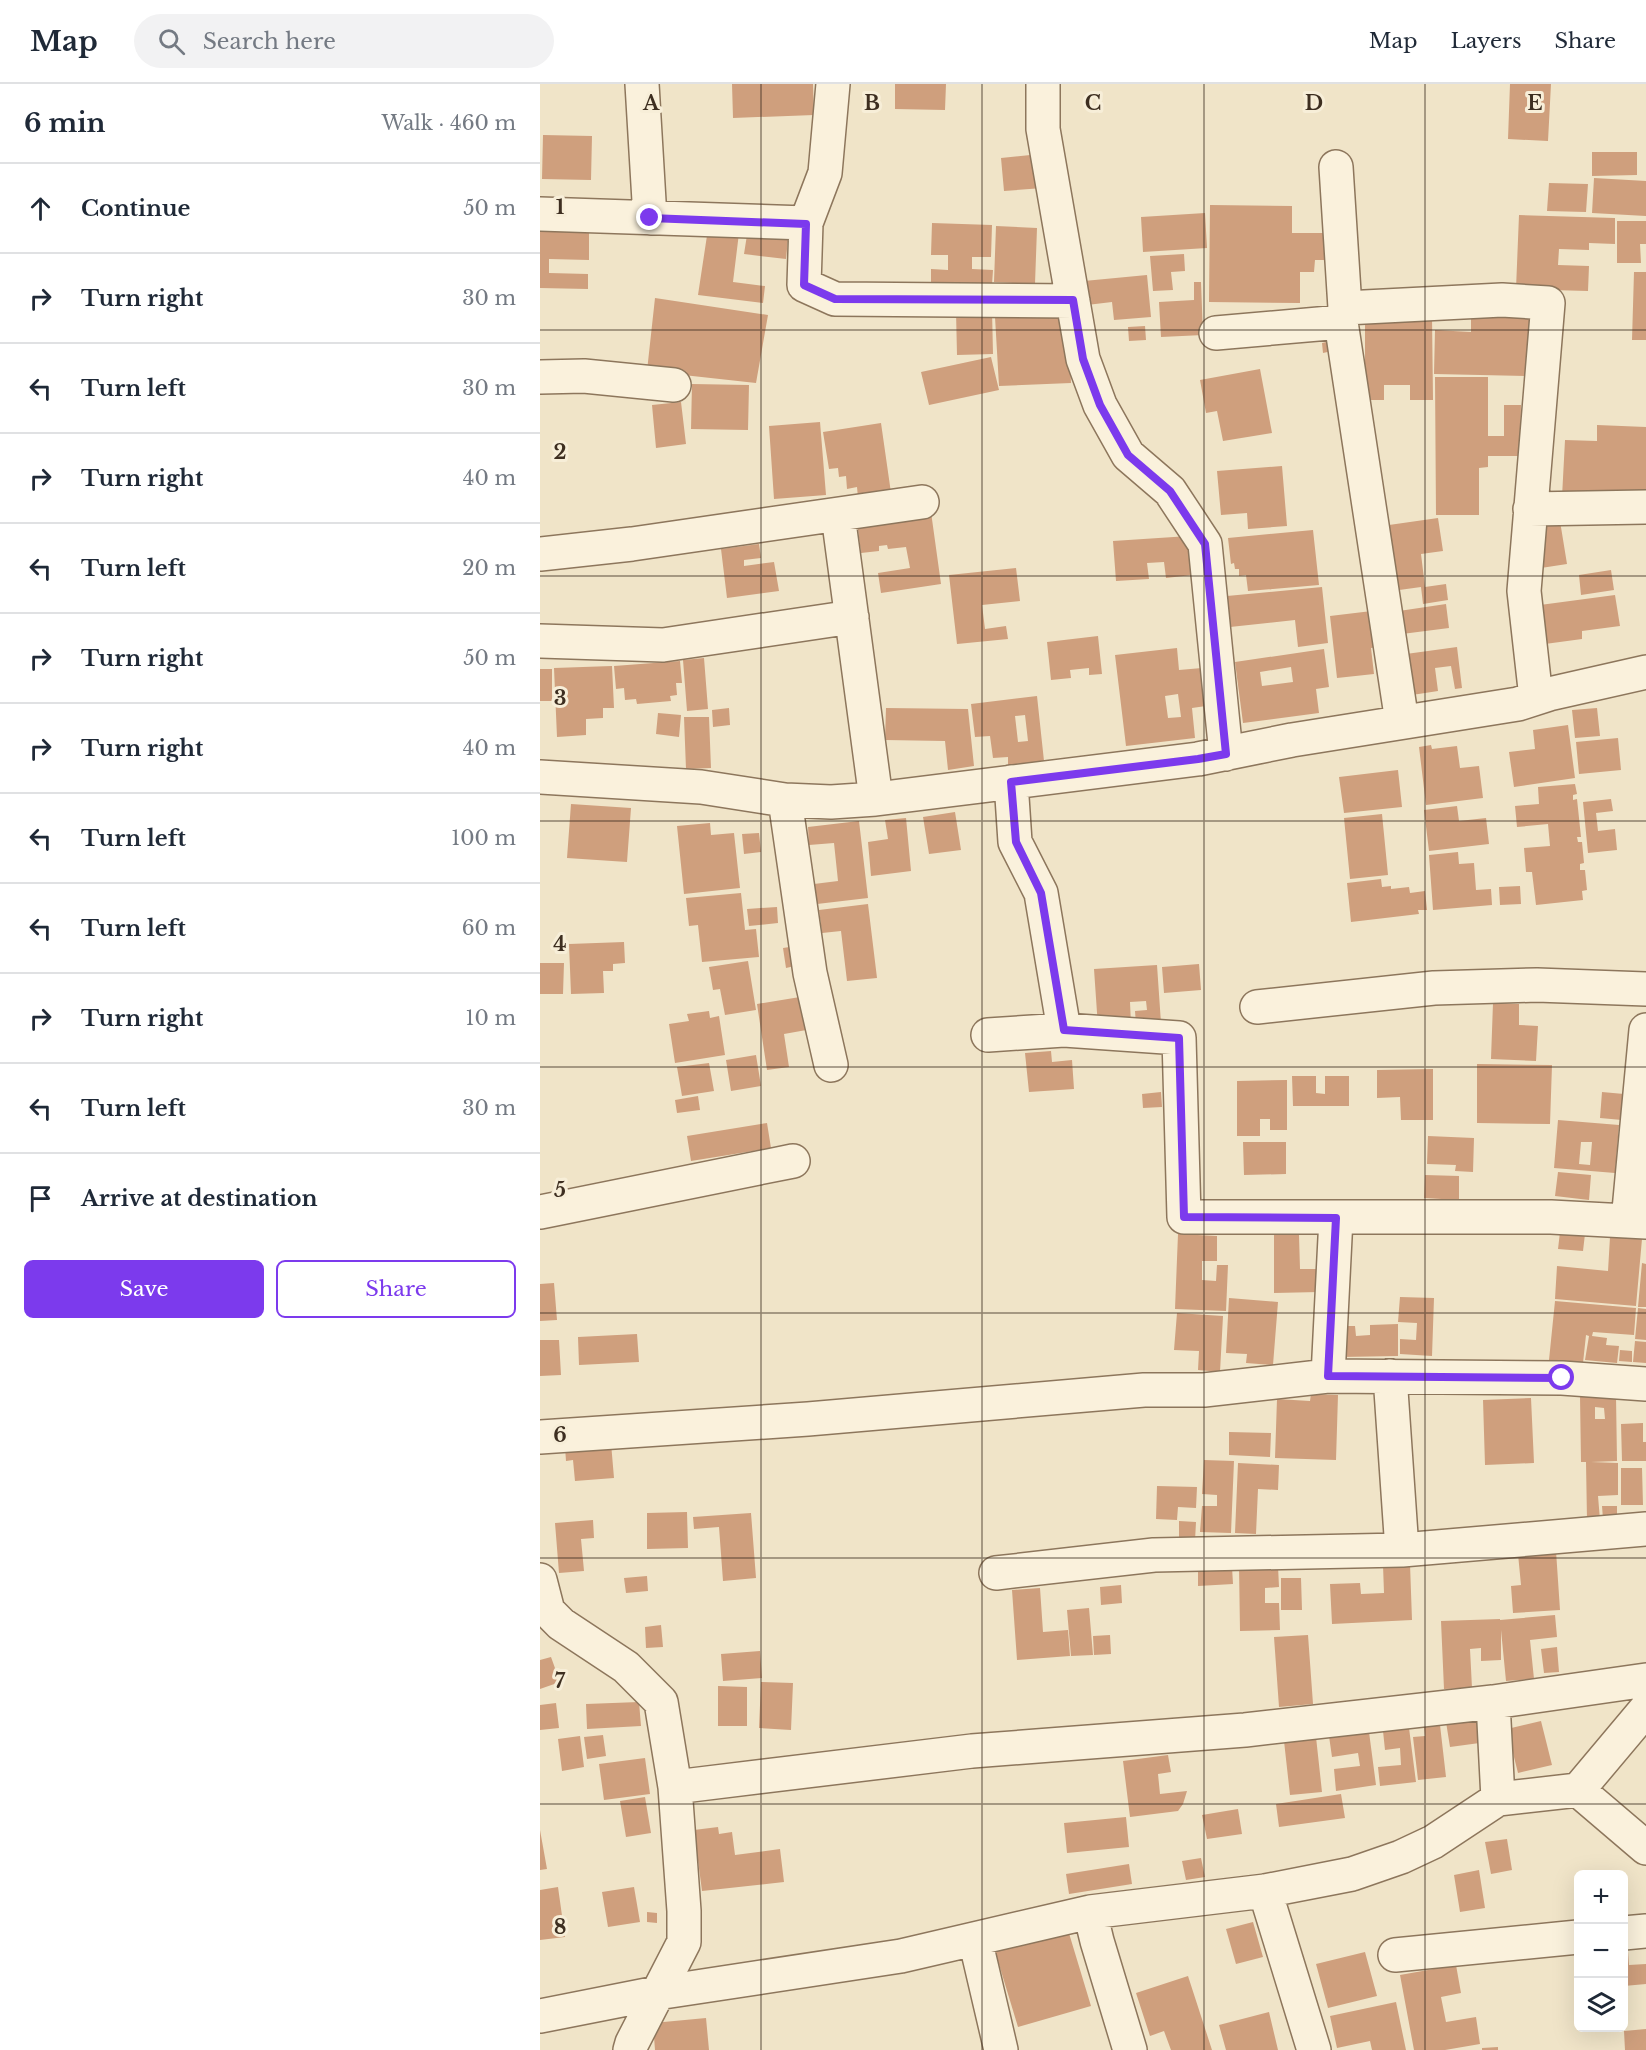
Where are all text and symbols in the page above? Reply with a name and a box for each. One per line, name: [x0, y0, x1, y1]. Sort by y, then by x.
search box: [134, 14, 554, 68]
text: Map: [30, 24, 98, 59]
icon: search: [155, 25, 188, 58]
text: Search here: [203, 28, 336, 55]
text: Map: [1369, 28, 1418, 54]
text: Layers: [1451, 28, 1522, 54]
text: Share: [1555, 28, 1616, 54]
text: A: [642, 91, 660, 115]
text: B: [864, 91, 880, 115]
text: C: [1085, 91, 1101, 115]
text: D: [1305, 91, 1323, 115]
text: E: [1527, 91, 1543, 115]
text: 6 min: [24, 107, 105, 139]
text: Walk · 460 m: [381, 111, 516, 135]
icon: ahead: [24, 192, 57, 225]
text: Continue: [81, 195, 190, 222]
text: 1: [556, 195, 565, 219]
text: 50 m: [463, 196, 516, 220]
route end: [636, 204, 662, 230]
icon: right: [24, 282, 57, 315]
text: Turn right: [81, 285, 203, 312]
text: 30 m: [462, 286, 516, 310]
icon: left: [24, 372, 57, 405]
text: Turn left: [81, 375, 186, 402]
text: 30 m: [462, 376, 516, 400]
text: 2: [553, 440, 567, 464]
icon: right: [24, 462, 57, 495]
text: Turn right: [81, 465, 203, 492]
text: 40 m: [463, 466, 516, 490]
icon: left: [24, 552, 57, 585]
text: Turn left: [81, 555, 186, 582]
text: 20 m: [462, 556, 516, 580]
icon: right: [24, 642, 57, 675]
text: Turn right: [81, 645, 203, 672]
text: 50 m: [463, 646, 516, 670]
text: 3: [554, 686, 566, 710]
icon: right: [24, 732, 57, 765]
text: Turn right: [81, 735, 203, 762]
text: 40 m: [463, 736, 516, 760]
icon: left: [24, 822, 57, 855]
text: Turn left: [81, 825, 186, 852]
text: 100 m: [451, 826, 516, 850]
icon: left: [24, 912, 57, 945]
text: Turn left: [81, 915, 186, 942]
text: 60 m: [462, 916, 516, 940]
text: 4: [553, 932, 567, 956]
icon: right: [24, 1002, 57, 1035]
text: Turn right: [81, 1005, 203, 1032]
text: 10 m: [466, 1006, 516, 1030]
icon: left: [24, 1092, 57, 1125]
text: Turn left: [81, 1095, 186, 1122]
text: 30 m: [462, 1096, 516, 1120]
text: 5: [554, 1178, 566, 1202]
icon: arrive: [24, 1182, 57, 1215]
text: Arrive at destination: [81, 1185, 318, 1212]
button: Save: [24, 1260, 264, 1318]
button: Share: [276, 1260, 516, 1318]
route start: [1548, 1364, 1574, 1390]
text: 6: [553, 1423, 567, 1447]
text: 7: [555, 1669, 566, 1693]
map controls: [1574, 1870, 1628, 2032]
button: +: [1574, 1870, 1628, 1924]
text: 8: [554, 1915, 566, 1939]
button: −: [1574, 1924, 1628, 1978]
button: layers: [1574, 1978, 1628, 2032]

